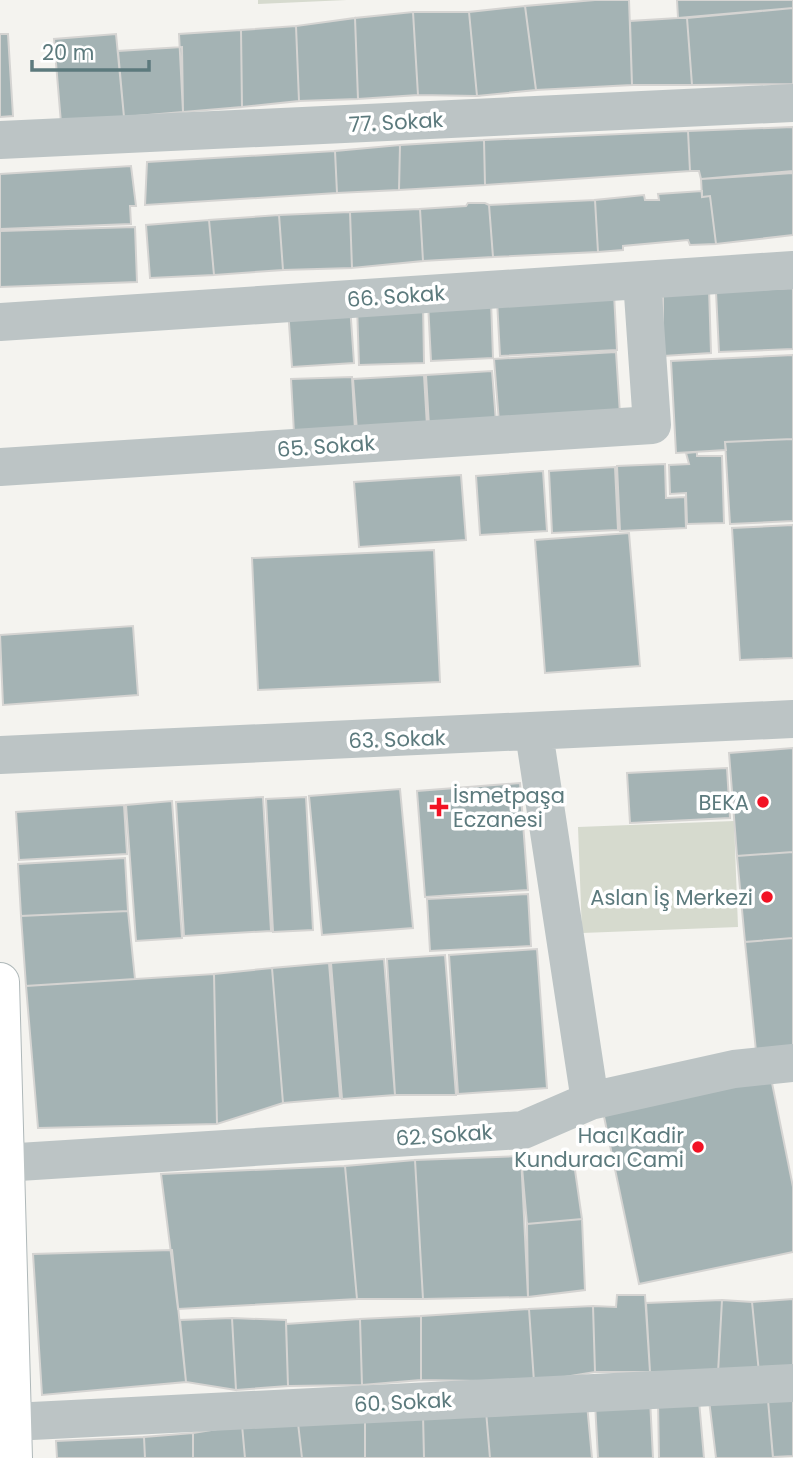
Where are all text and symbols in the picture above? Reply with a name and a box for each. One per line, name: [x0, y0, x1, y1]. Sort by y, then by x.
scale bar: [32, 28, 149, 72]
text: 20 m: [42, 38, 95, 67]
street label: 77. Sokak: [348, 105, 444, 139]
street label: 66. Sokak: [346, 278, 446, 314]
street label: 65. Sokak: [276, 428, 376, 464]
street label: 63. Sokak: [348, 723, 446, 755]
place label: İsmetpaşa Eczanesi: [453, 781, 565, 834]
place label: BEKA: [699, 788, 749, 817]
marker: BEKA: [755, 794, 771, 810]
marker: İsmetpaşa Eczanesi: [431, 799, 447, 815]
place label: Aslan İş Merkezi: [590, 883, 753, 912]
marker: Aslan İş Merkezi: [759, 889, 775, 905]
street label: 62. Sokak: [395, 1117, 494, 1153]
place label: Hacı Kadir Kunduracı Cami: [514, 1121, 684, 1174]
marker: Hacı Kadir Kunduracı Cami: [690, 1139, 706, 1155]
street label: 60. Sokak: [353, 1385, 453, 1419]

